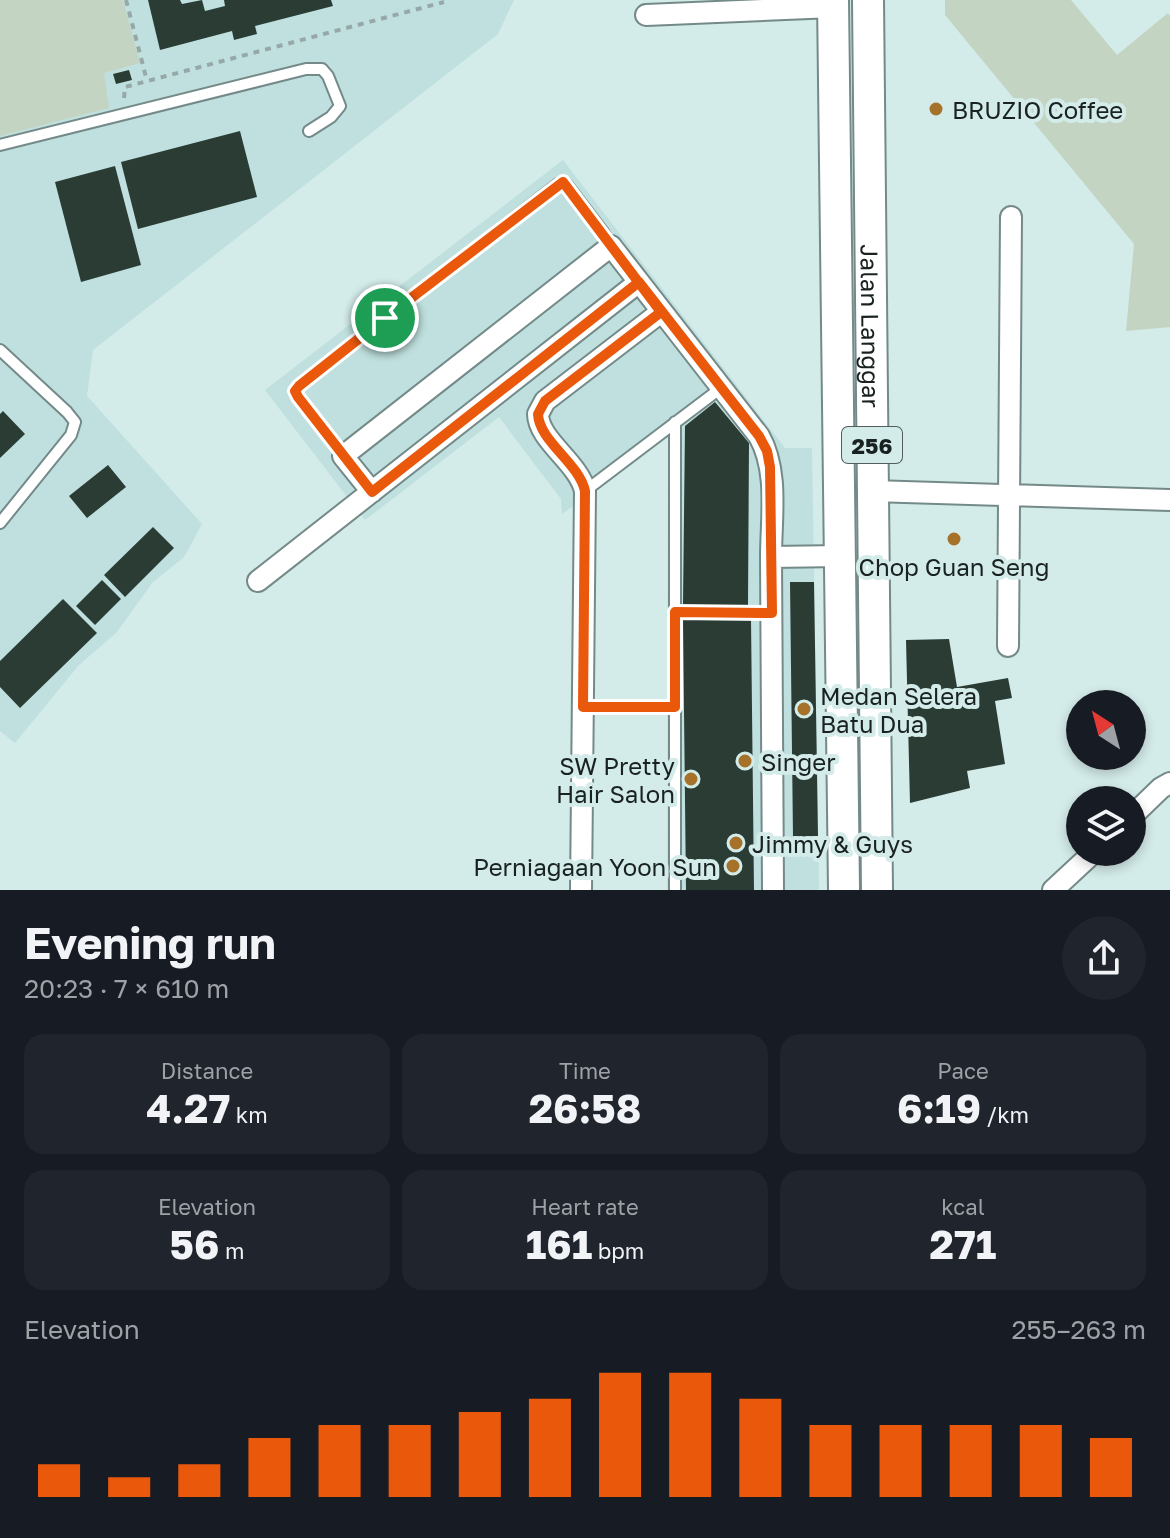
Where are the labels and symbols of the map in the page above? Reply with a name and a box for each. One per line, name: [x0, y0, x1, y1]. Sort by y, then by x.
place label: BRUZIO Coffee: [952, 95, 1123, 124]
marker: BRUZIO Coffee: [927, 100, 945, 118]
street label: Jalan Langgar: [856, 244, 887, 408]
pin: [351, 284, 419, 352]
road number: 256: [842, 427, 902, 463]
marker: Chop Guan Seng: [945, 530, 963, 548]
place label: Chop Guan Seng: [859, 552, 1049, 581]
place label: Medan Selera Batu Dua: [820, 681, 977, 738]
north arrow: [1066, 690, 1146, 770]
marker: Medan Selera Batu Dua: [795, 700, 813, 718]
place label: Singer: [761, 747, 836, 776]
place label: SW Pretty Hair Salon: [556, 751, 675, 808]
marker: Singer: [736, 752, 754, 770]
marker: SW Pretty Hair Salon: [682, 770, 700, 788]
place label: Jimmy & Guys: [752, 829, 913, 858]
marker: Jimmy & Guys: [727, 834, 745, 852]
place label: Perniagaan Yoon Sun: [473, 852, 717, 881]
marker: Perniagaan Yoon Sun: [724, 857, 742, 875]

